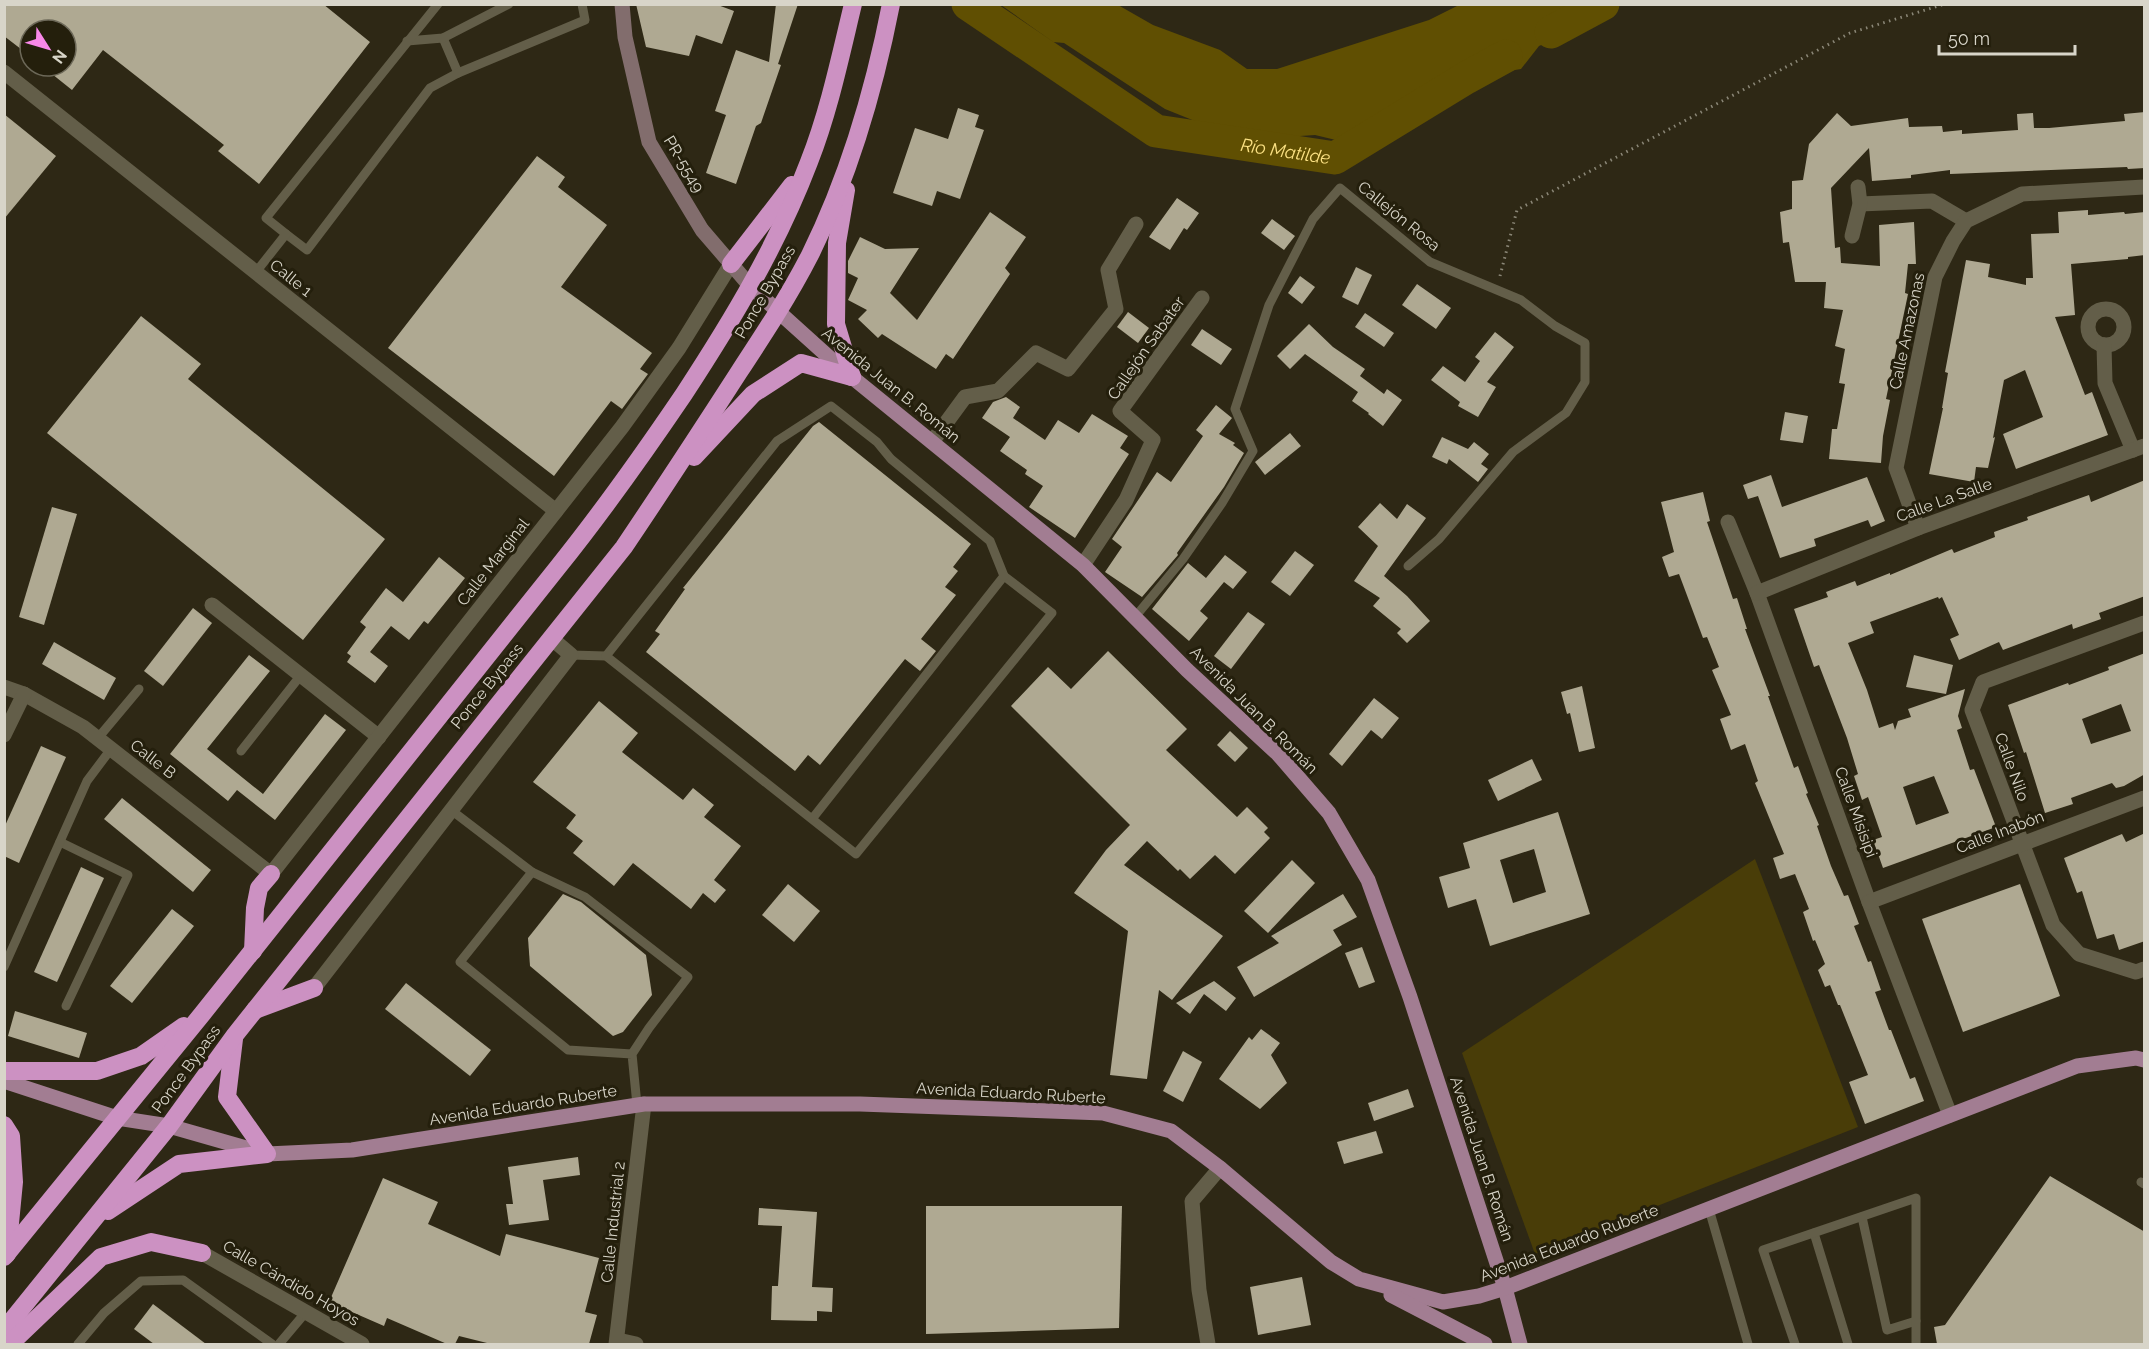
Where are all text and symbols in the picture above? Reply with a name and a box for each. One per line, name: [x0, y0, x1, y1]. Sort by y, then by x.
north arrow: [18, 18, 78, 78]
scale bar: [1939, 18, 2076, 56]
text: 50 m: [1948, 28, 1990, 49]
text: N: [48, 46, 71, 67]
street label: PR-5549: [660, 132, 708, 196]
water label: Río Matilde: [1239, 133, 1332, 168]
street label: Callejón Rosa: [1354, 177, 1444, 255]
street label: Ponce Bypass: [731, 242, 799, 342]
street label: Calle 1: [266, 255, 316, 301]
street label: Calle Amazonas: [1885, 271, 1929, 391]
street label: Callejón Sabater: [1103, 292, 1189, 403]
street label: Avenida Juan B. Román: [818, 323, 964, 447]
street label: Calle La Salle: [1894, 474, 1994, 526]
street label: Calle Marginal: [453, 514, 533, 610]
street label: Ponce Bypass: [447, 639, 527, 732]
street label: Avenida Juan B. Román: [1186, 642, 1322, 778]
street label: Calle Nilo: [1991, 730, 2033, 804]
street label: Calle B: [126, 735, 180, 783]
street label: Calle Misisipi: [1831, 764, 1881, 860]
street label: Calle Inabón: [1953, 807, 2047, 857]
street label: Ponce Bypass: [148, 1021, 224, 1117]
street label: Avenida Juan B. Román: [1446, 1074, 1518, 1244]
street label: Avenida Eduardo Ruberte: [916, 1079, 1106, 1107]
street label: Avenida Eduardo Ruberte: [428, 1081, 618, 1129]
street label: Calle Industrial 2: [597, 1160, 629, 1284]
street label: Avenida Eduardo Ruberte: [1477, 1200, 1661, 1286]
street label: Calle Cándido Hoyos: [219, 1236, 363, 1330]

